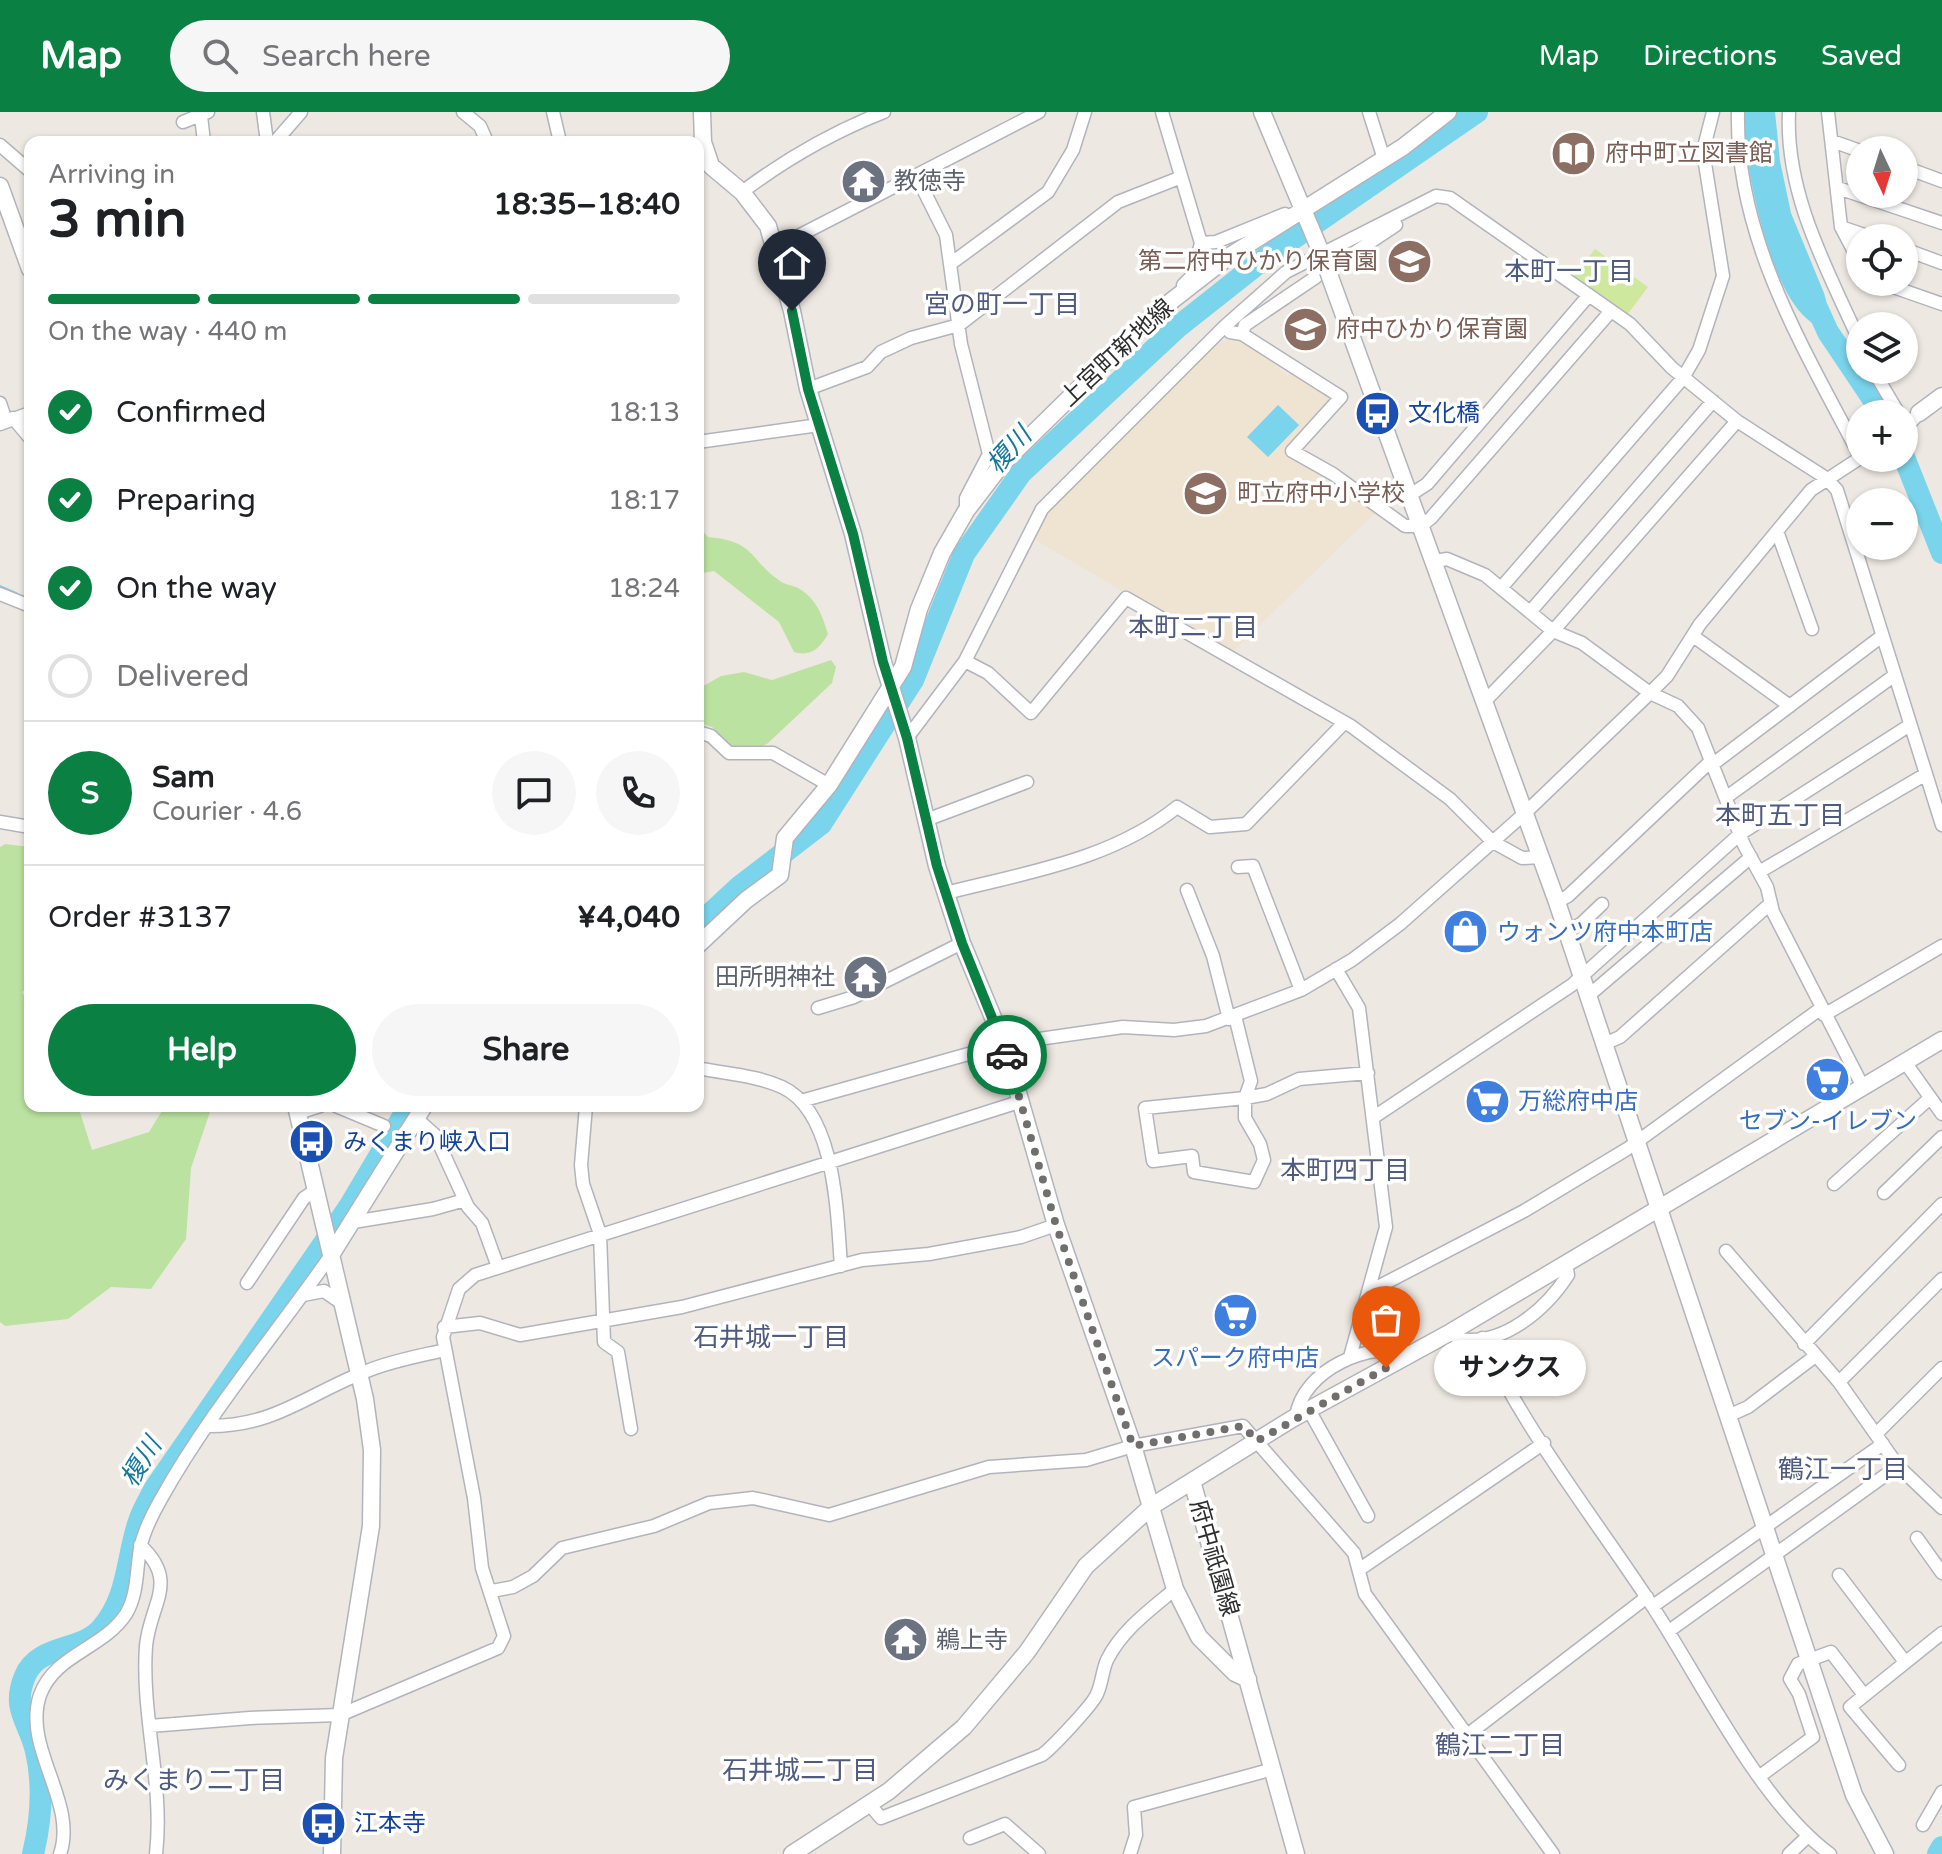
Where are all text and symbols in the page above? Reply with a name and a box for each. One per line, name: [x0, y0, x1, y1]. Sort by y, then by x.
search box: [170, 20, 730, 92]
text: Map: [40, 33, 122, 79]
icon: search: [198, 34, 242, 78]
text: Search here: [262, 38, 431, 75]
text: Map: [1539, 39, 1599, 73]
text: Directions: [1643, 39, 1777, 73]
text: Saved: [1821, 39, 1902, 73]
library icon: 府中町立図書館: [1550, 129, 1598, 177]
north arrow: [1846, 136, 1918, 208]
map controls: [1846, 136, 1918, 560]
place label: 府中町立図書館: [1605, 139, 1773, 168]
temple icon: 教徳寺: [839, 157, 887, 205]
text: Arriving in: [48, 159, 175, 190]
place label: 教徳寺: [894, 167, 966, 196]
text: 18:35–18:40: [493, 186, 680, 223]
text: 3 min: [48, 188, 187, 251]
button: locate: [1846, 224, 1918, 296]
pin: [758, 229, 826, 311]
school or university icon: 第二府中ひかり保育園: [1385, 237, 1433, 285]
icon: home: [770, 241, 814, 285]
place label: 第二府中ひかり保育園: [1138, 247, 1378, 276]
district label: 本町一丁目: [1504, 256, 1634, 287]
district label: 宮の町一丁目: [924, 289, 1080, 320]
street label: 上宮町新地線: [1054, 293, 1180, 413]
school or university icon: 府中ひかり保育園: [1281, 305, 1329, 353]
button: layers: [1846, 312, 1918, 384]
place label: 府中ひかり保育園: [1336, 315, 1528, 344]
text: On the way · 440 m: [48, 316, 287, 347]
bus stop icon: 文化橋: [1353, 389, 1401, 437]
icon: check: [48, 390, 92, 434]
text: Confirmed: [116, 394, 267, 431]
text: 18:13: [608, 397, 680, 428]
place label: 文化橋: [1408, 399, 1480, 428]
button: +: [1846, 400, 1918, 472]
water label: 榎川: [980, 418, 1040, 480]
school or university icon: 町立府中小学校: [1182, 469, 1230, 517]
icon: check: [48, 478, 92, 522]
place label: 町立府中小学校: [1237, 479, 1405, 508]
text: Preparing: [116, 482, 256, 519]
text: 18:17: [608, 485, 680, 516]
button: −: [1846, 488, 1918, 560]
icon: check: [48, 566, 92, 610]
text: On the way: [116, 570, 277, 607]
text: 18:24: [608, 573, 680, 604]
district label: 本町二丁目: [1128, 612, 1258, 643]
text: Delivered: [116, 658, 250, 695]
button: chat: [492, 751, 576, 835]
button: phone: [596, 751, 680, 835]
text: Sam: [152, 759, 215, 796]
text: S: [81, 775, 99, 812]
text: Courier · 4.6: [152, 796, 302, 827]
district label: 本町五丁目: [1715, 800, 1845, 831]
text: Order #3137: [48, 899, 232, 936]
text: ¥4,040: [577, 899, 680, 936]
shop icon: ウォンツ府中本町店: [1442, 908, 1490, 956]
place label: ウォンツ府中本町店: [1497, 918, 1713, 947]
temple icon: 田所明神社: [842, 953, 890, 1001]
place label: 田所明神社: [715, 963, 835, 992]
button: Help: [48, 1004, 356, 1096]
button: Share: [372, 1004, 680, 1096]
courier: [967, 1015, 1047, 1095]
icon: car: [985, 1033, 1029, 1077]
supermarket icon: セブン-イレブン: [1804, 1055, 1852, 1103]
supermarket icon: 万総府中店: [1463, 1077, 1511, 1125]
place label: 万総府中店: [1518, 1087, 1638, 1116]
place label: セブン-イレブン: [1739, 1107, 1917, 1136]
bus stop icon: みくまり峡入口: [288, 1118, 336, 1166]
place label: みくまり峡入口: [343, 1128, 511, 1157]
district label: 本町四丁目: [1280, 1155, 1410, 1186]
pin: [1352, 1286, 1420, 1368]
supermarket icon: スパーク府中店: [1211, 1292, 1259, 1340]
icon: bag: [1364, 1298, 1408, 1342]
district label: 石井城一丁目: [693, 1322, 849, 1353]
callout: サンクス: [1434, 1340, 1586, 1396]
place label: スパーク府中店: [1151, 1344, 1319, 1373]
text: サンクス: [1458, 1352, 1562, 1383]
water label: 榎川: [114, 1429, 170, 1492]
district label: 鶴江一丁目: [1778, 1454, 1908, 1485]
street label: 府中祇園線: [1184, 1496, 1244, 1620]
temple icon: 鵜上寺: [881, 1616, 929, 1664]
place label: 鵜上寺: [936, 1626, 1008, 1655]
district label: 鶴江二丁目: [1435, 1730, 1565, 1761]
district label: 石井城二丁目: [722, 1755, 878, 1786]
district label: みくまり二丁目: [103, 1765, 285, 1796]
bus stop icon: 江本寺: [299, 1799, 347, 1847]
place label: 江本寺: [354, 1809, 426, 1838]

